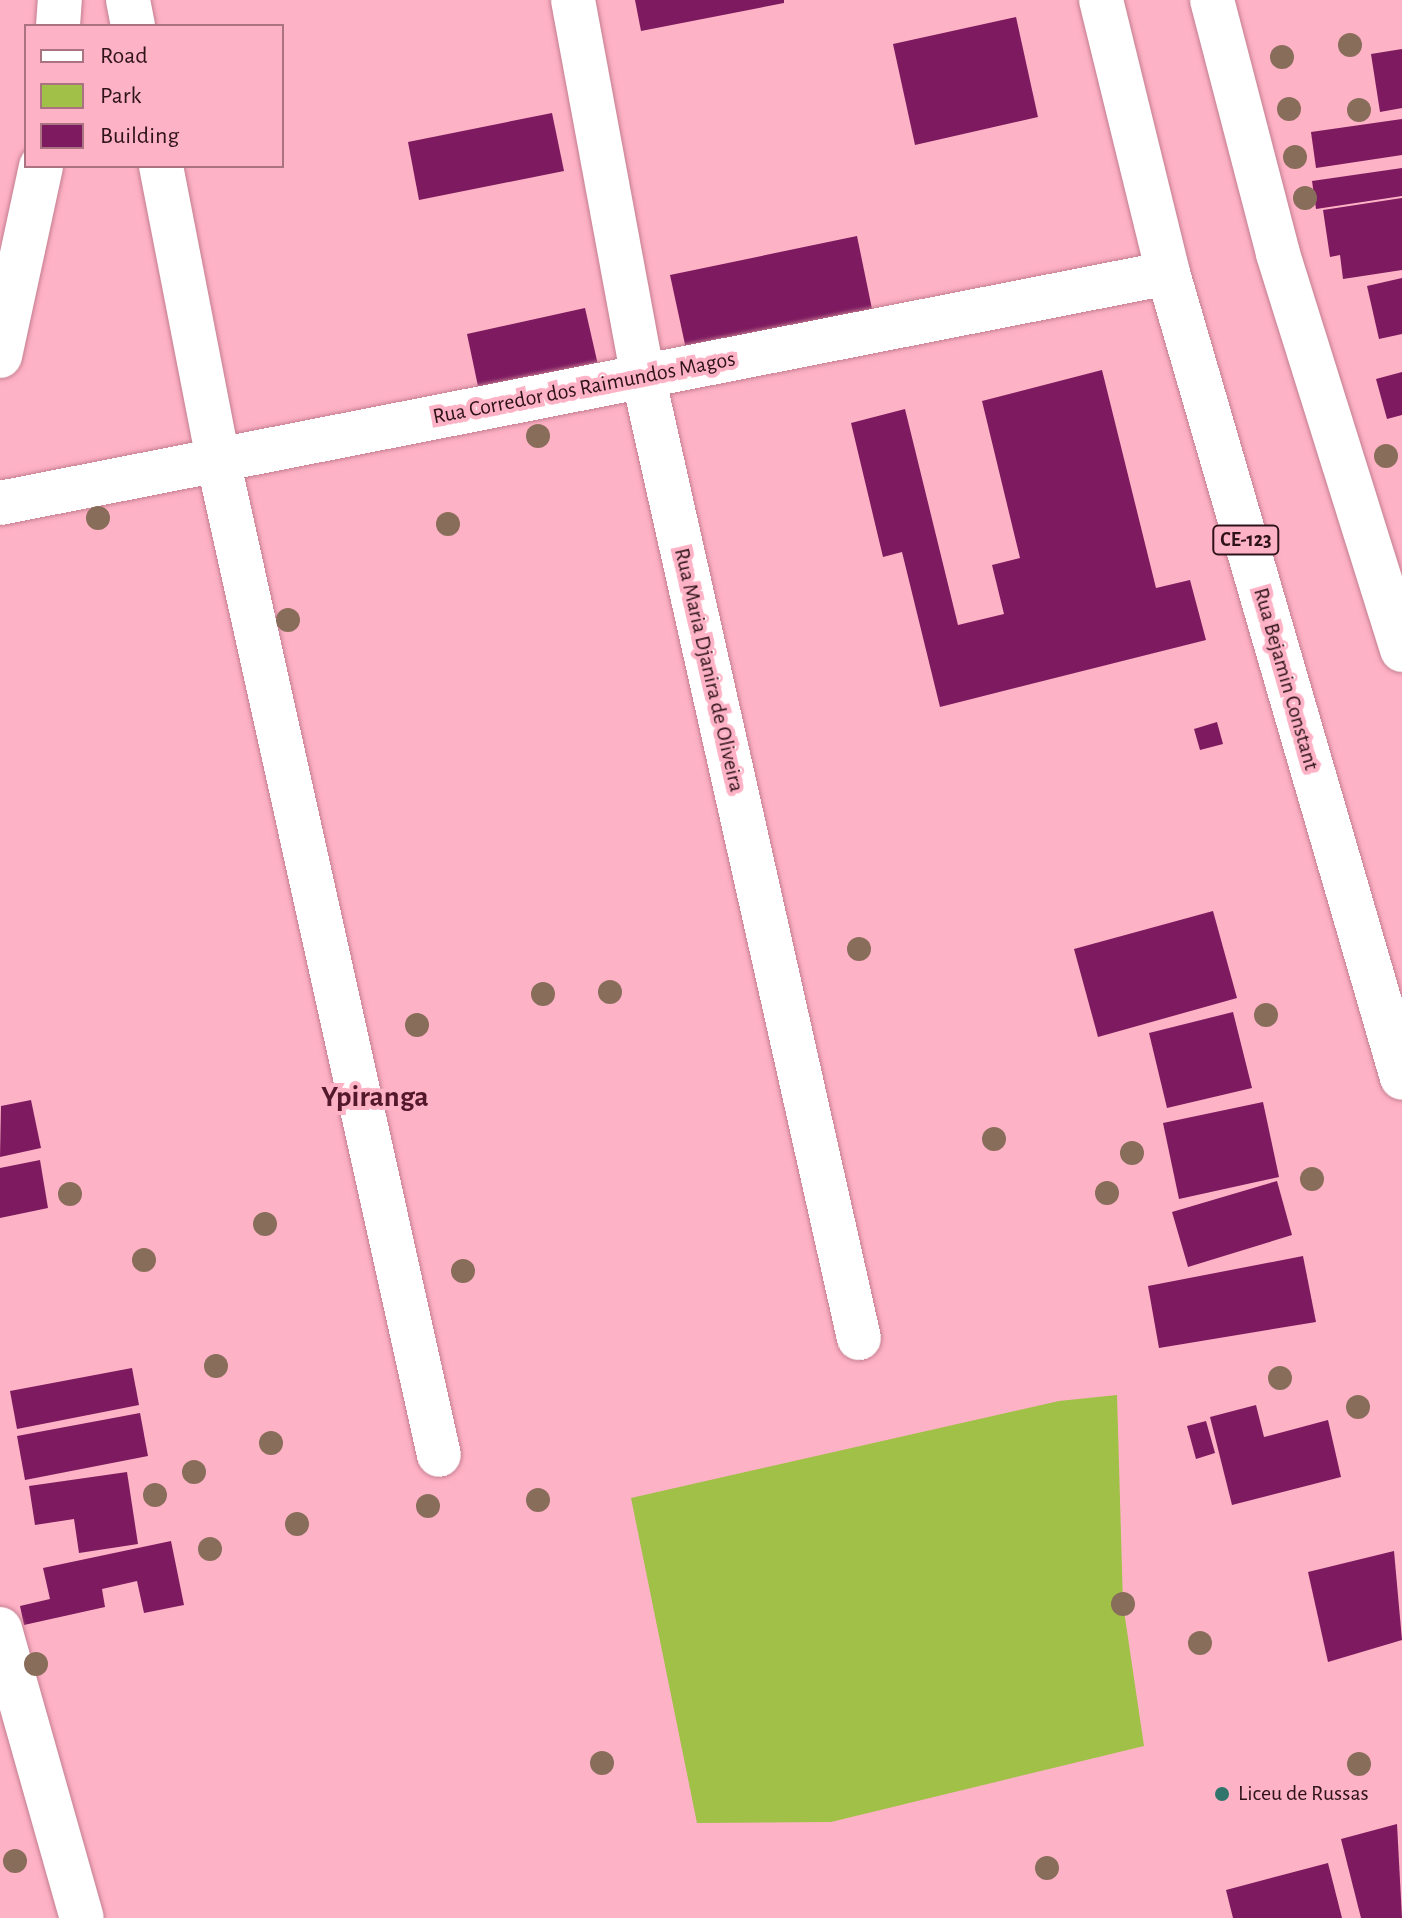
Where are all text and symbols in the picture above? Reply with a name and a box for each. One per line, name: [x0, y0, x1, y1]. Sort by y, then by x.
legend: [24, 24, 284, 168]
text: Road: [100, 44, 148, 68]
text: Park: [100, 84, 141, 108]
text: Building: [100, 124, 179, 148]
street label: Rua Corredor dos Raimundos Magos: [431, 346, 737, 430]
road number: CE-123: [1212, 524, 1280, 556]
street label: Rua Maria Djanira de Oliveira: [668, 545, 750, 795]
street label: Rua Bejamin Constant: [1247, 585, 1325, 773]
district label: Ypiranga: [321, 1079, 429, 1115]
place label: Liceu de Russas: [1238, 1781, 1369, 1807]
marker: Liceu de Russas: [1213, 1785, 1231, 1803]

